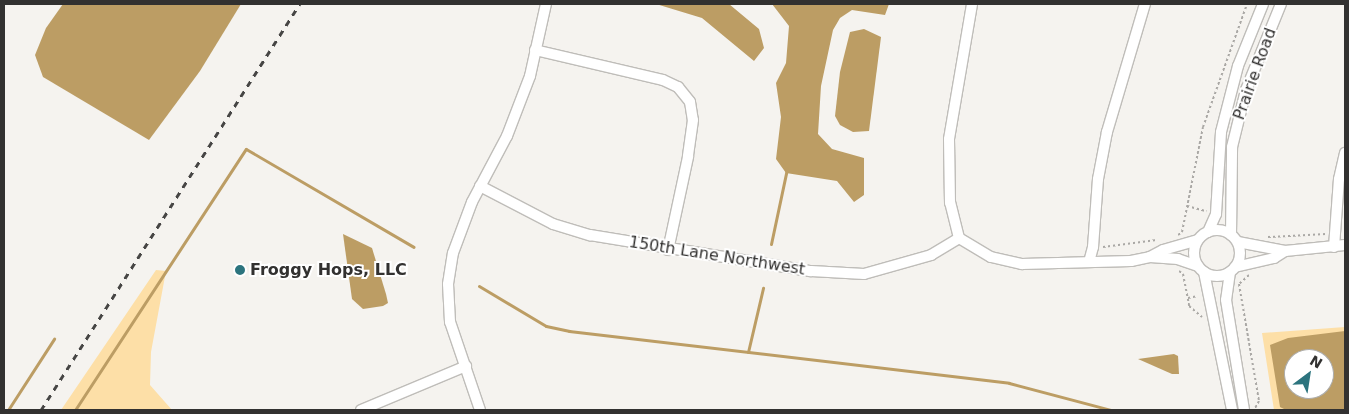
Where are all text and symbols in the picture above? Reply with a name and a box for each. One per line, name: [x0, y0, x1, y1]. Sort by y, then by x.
street label: Prairie Road: [1230, 25, 1280, 123]
street label: 150th Lane Northwest: [628, 233, 806, 279]
place label: Froggy Hops, LLC: [250, 260, 407, 280]
marker: Froggy Hops, LLC: [234, 264, 246, 276]
north arrow: [1284, 349, 1334, 399]
text: N: [1307, 352, 1325, 372]

